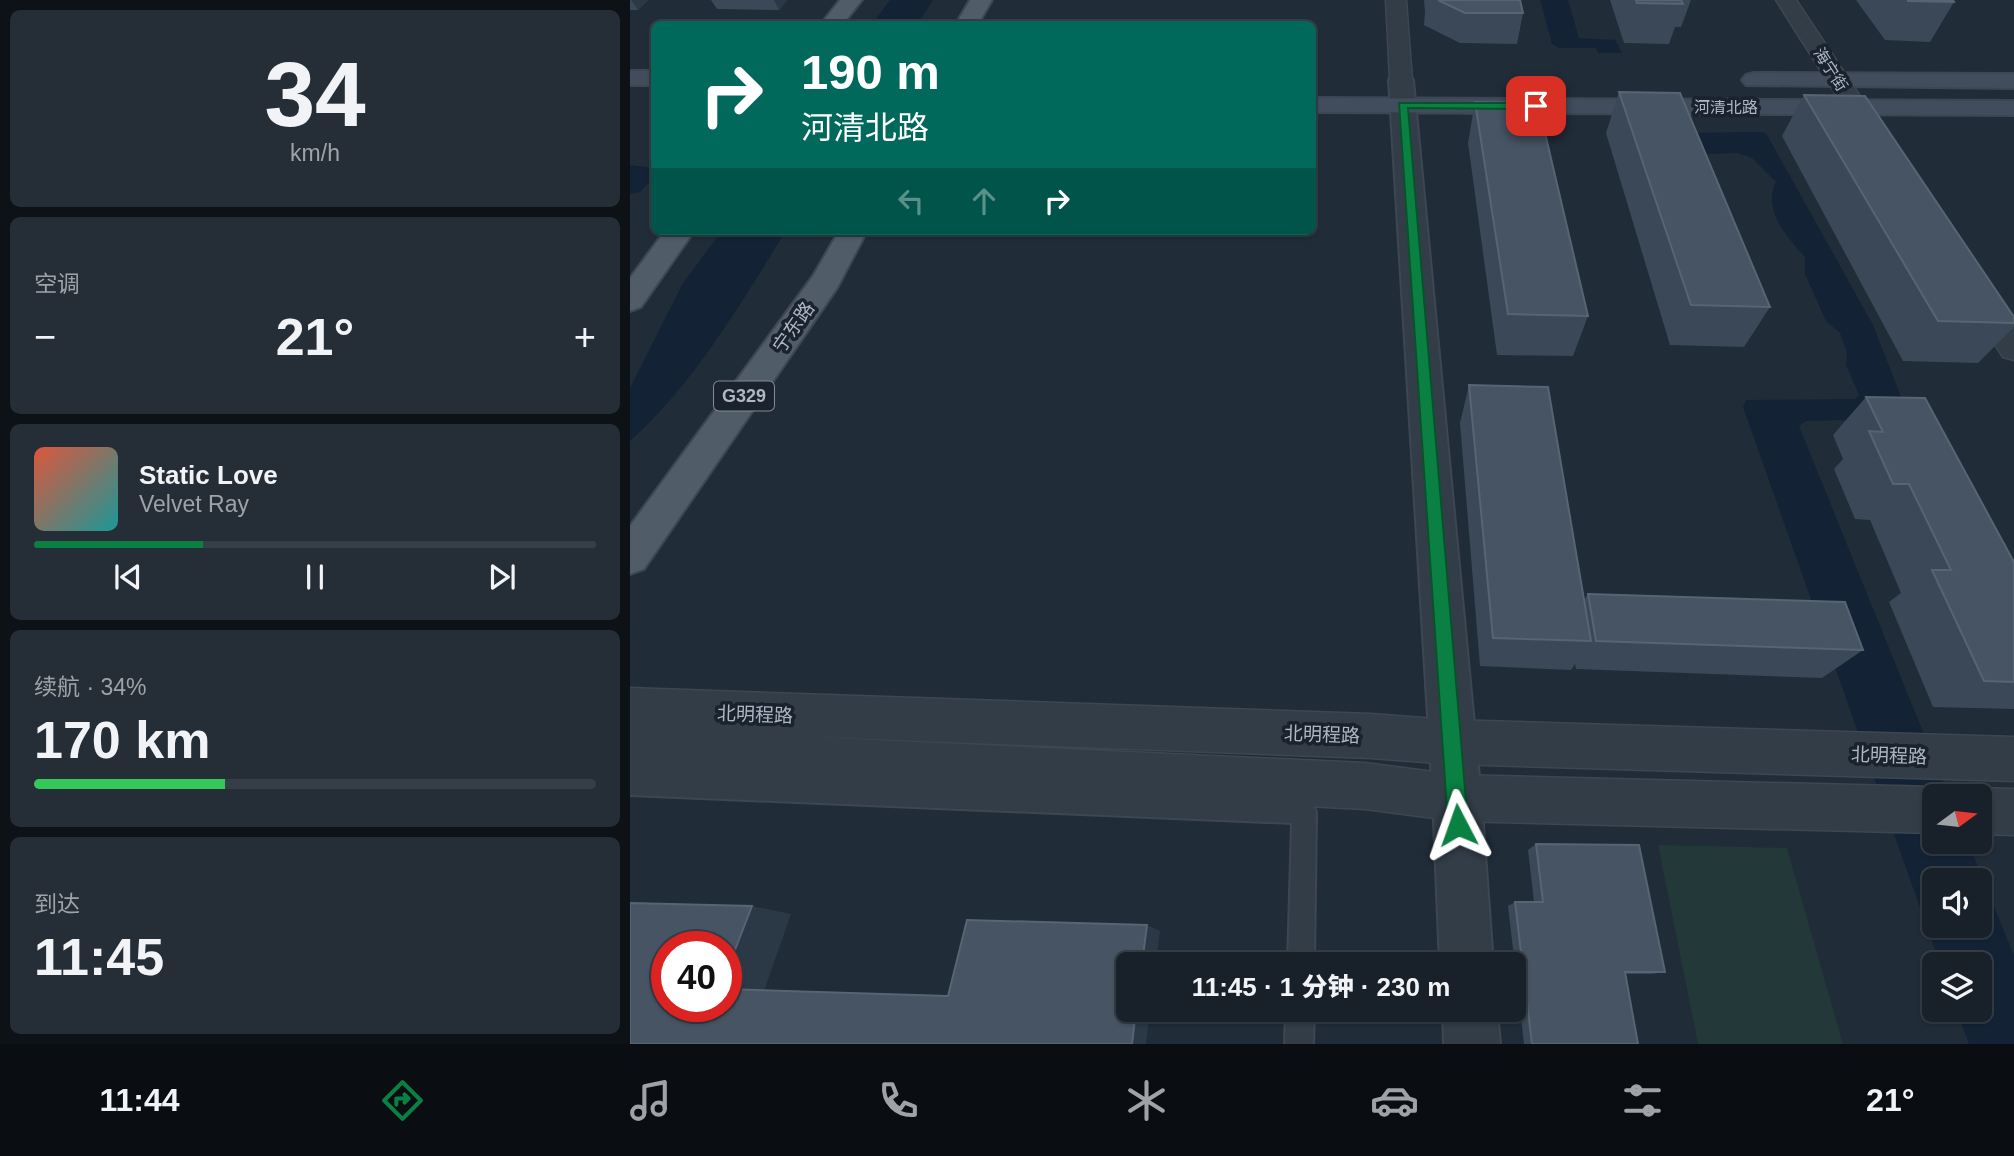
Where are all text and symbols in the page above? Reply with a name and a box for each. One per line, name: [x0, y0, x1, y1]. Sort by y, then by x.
text: 34: [264, 44, 366, 145]
text: 190 m: [801, 45, 940, 99]
street label: 海宁街: [1810, 45, 1851, 94]
icon: right: [686, 49, 777, 140]
pin: [1506, 76, 1566, 136]
icon: arrive: [1517, 87, 1555, 125]
street label: 河清北路: [1694, 99, 1758, 116]
text: 河清北路: [801, 110, 929, 146]
text: km/h: [290, 140, 340, 166]
icon: left: [892, 182, 930, 220]
icon: ahead: [965, 182, 1003, 220]
icon: right: [1038, 182, 1076, 220]
text: 空调: [34, 271, 80, 297]
street label: 宁东路: [768, 298, 818, 357]
text: 21°: [276, 308, 354, 366]
text: −: [34, 316, 56, 358]
text: +: [574, 316, 596, 358]
road number: G329: [714, 382, 774, 410]
text: Static Love: [139, 460, 278, 490]
text: Velvet Ray: [139, 491, 249, 517]
icon: previous: [109, 558, 147, 596]
icon: pause: [296, 558, 334, 596]
icon: next: [483, 558, 521, 596]
text: 续航 · 34%: [34, 674, 146, 700]
street label: 北明程路: [717, 703, 793, 726]
text: 170 km: [34, 711, 210, 769]
street label: 北明程路: [1284, 723, 1360, 746]
street label: 北明程路: [1851, 744, 1927, 767]
north arrow: [1922, 784, 1992, 854]
map controls: [1922, 784, 1992, 1022]
position arrow: [1421, 788, 1495, 862]
button: sound: [1922, 868, 1992, 938]
text: 到达: [34, 891, 80, 917]
text: 11:45: [34, 928, 164, 986]
speed limit sign: 40: [651, 931, 742, 1022]
button: layers: [1922, 952, 1992, 1022]
text: 11:45 · 1 分钟 · 230 m: [1192, 972, 1450, 1002]
icon: directions: [378, 1076, 427, 1125]
icon: music: [626, 1076, 675, 1125]
icon: phone: [874, 1076, 923, 1125]
icon: climate: [1122, 1076, 1171, 1125]
icon: car: [1370, 1076, 1419, 1125]
icon: filters: [1618, 1076, 1667, 1125]
text: 11:44: [99, 1082, 180, 1118]
text: 21°: [1866, 1082, 1915, 1118]

